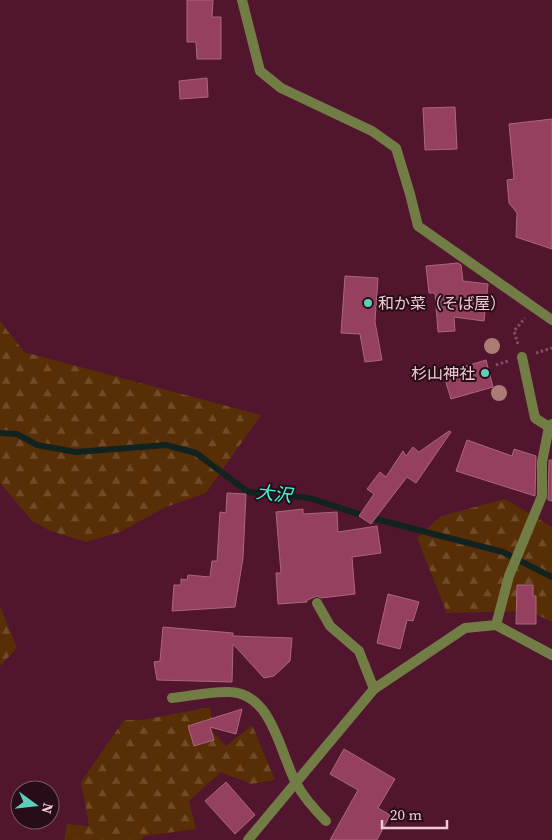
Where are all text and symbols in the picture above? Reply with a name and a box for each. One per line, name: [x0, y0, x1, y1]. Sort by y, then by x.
place label: 和か菜（そば屋）: [378, 292, 506, 314]
marker: 和か菜（そば屋）: [362, 297, 374, 309]
place label: 杉山神社: [411, 362, 475, 384]
marker: 杉山神社: [479, 367, 491, 379]
water label: 大沢: [255, 479, 295, 508]
north arrow: [10, 780, 60, 830]
scale bar: [382, 798, 447, 830]
text: N: [37, 801, 59, 816]
text: 20 m: [390, 804, 422, 825]

